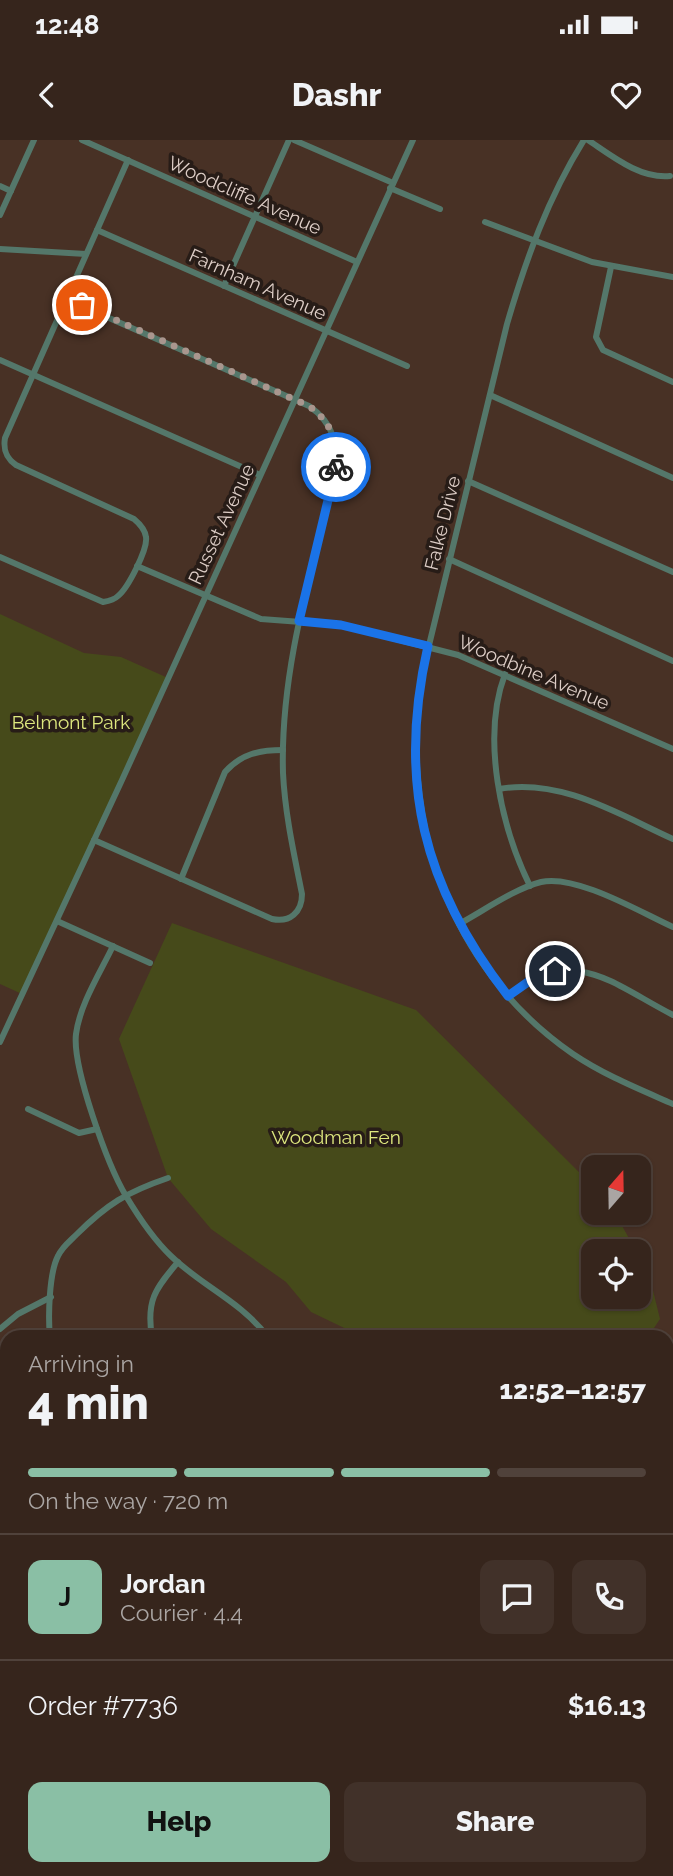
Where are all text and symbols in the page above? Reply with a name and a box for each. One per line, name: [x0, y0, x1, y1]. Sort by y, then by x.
text: 12:48: [35, 10, 99, 40]
icon: back: [28, 76, 66, 114]
text: Dashr: [292, 76, 381, 113]
icon: heart: [607, 76, 645, 114]
street label: Woodcliffe Avenue: [165, 151, 325, 239]
street label: Farnham Avenue: [186, 244, 330, 324]
pin: [52, 275, 112, 335]
icon: bag: [63, 286, 101, 324]
courier: [301, 432, 371, 502]
icon: bike: [317, 448, 355, 486]
street label: Russet Avenue: [184, 460, 258, 588]
street label: Falke Drive: [420, 474, 464, 572]
street label: Woodbine Avenue: [455, 630, 613, 714]
park label: Belmont Park: [12, 711, 130, 733]
pin: [525, 941, 585, 1001]
icon: home: [536, 952, 574, 990]
park label: Woodman Fen: [271, 1126, 401, 1148]
north arrow: [581, 1155, 651, 1225]
map controls: [581, 1155, 651, 1309]
button: locate: [581, 1239, 651, 1309]
text: Arriving in: [28, 1350, 134, 1377]
text: 12:52–12:57: [500, 1375, 646, 1405]
text: 4 min: [28, 1376, 149, 1430]
text: On the way · 720 m: [28, 1487, 228, 1514]
button: chat: [480, 1560, 554, 1634]
button: phone: [572, 1560, 646, 1634]
text: Jordan: [120, 1569, 206, 1599]
text: J: [59, 1582, 71, 1612]
text: Courier · 4.4: [120, 1599, 243, 1626]
text: Order #7736: [28, 1691, 178, 1721]
text: $16.13: [568, 1691, 646, 1721]
button: Help: [28, 1782, 330, 1862]
button: Share: [344, 1782, 646, 1862]

